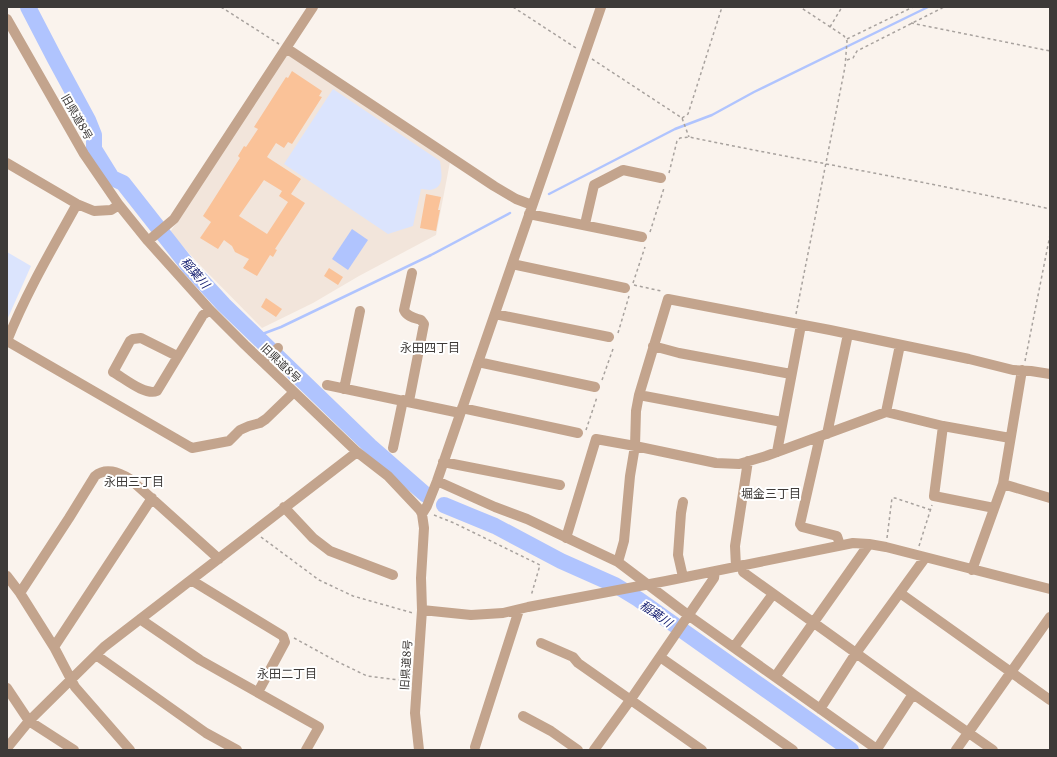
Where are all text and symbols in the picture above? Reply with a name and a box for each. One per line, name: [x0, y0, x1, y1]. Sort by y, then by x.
street label: 旧県道8号: [58, 92, 96, 142]
water label: 稲葉川: [178, 254, 214, 293]
street label: 旧県道8号: [258, 340, 304, 386]
district label: 永田四丁目: [400, 340, 460, 355]
district label: 永田三丁目: [104, 474, 164, 489]
district label: 堀金三丁目: [741, 486, 801, 501]
water label: 稲葉川: [637, 597, 677, 631]
street label: 旧県道8号: [397, 639, 415, 691]
district label: 永田二丁目: [257, 666, 317, 681]

